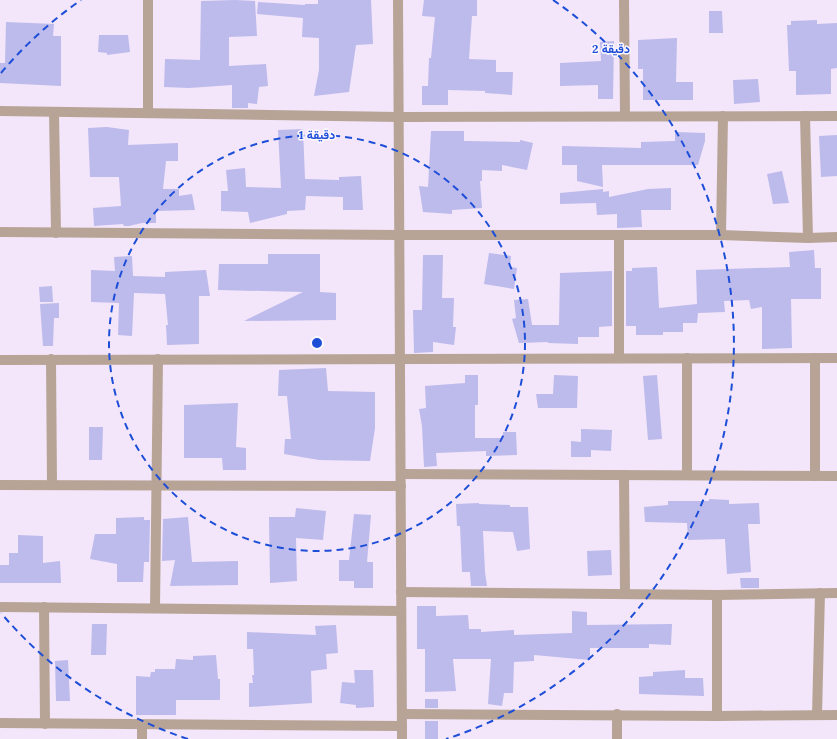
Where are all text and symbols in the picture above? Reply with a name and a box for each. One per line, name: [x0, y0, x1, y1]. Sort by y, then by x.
text: 2 دقيقة: [592, 41, 630, 56]
text: 1 دقيقة: [299, 127, 335, 142]
centre of rings: [310, 336, 324, 350]

